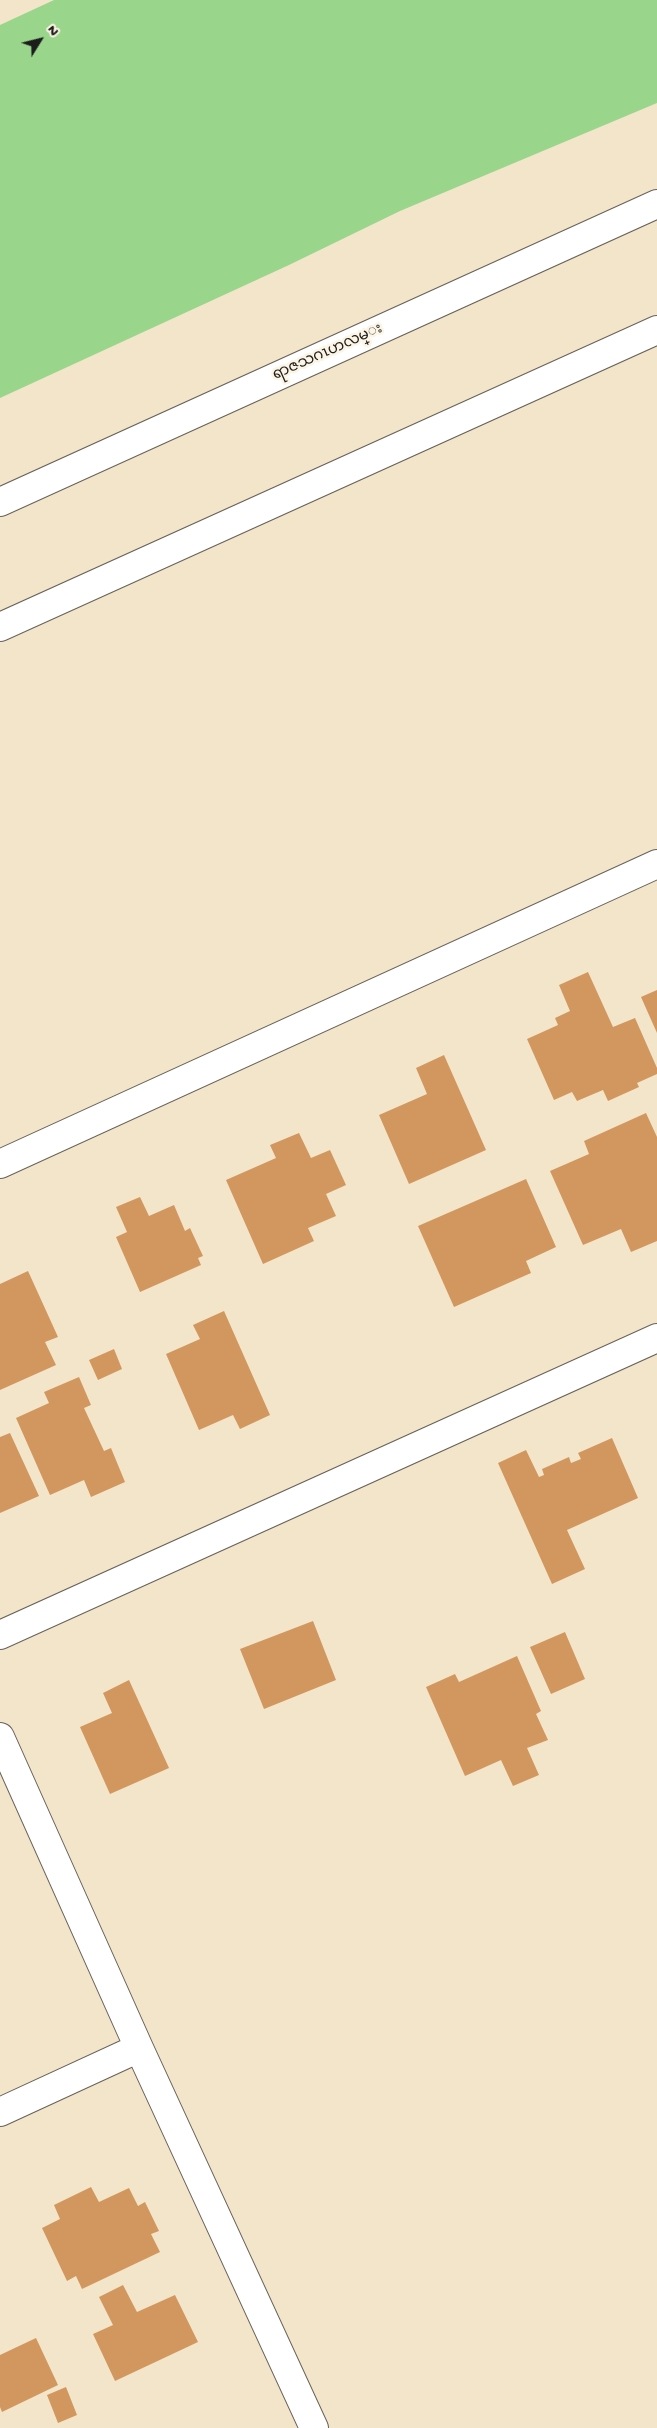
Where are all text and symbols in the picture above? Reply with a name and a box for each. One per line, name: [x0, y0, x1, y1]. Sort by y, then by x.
north arrow: [15, 15, 65, 65]
text: N: [43, 22, 62, 40]
street label: ရာဇသဂၤဟလမ္း: [270, 321, 386, 385]

